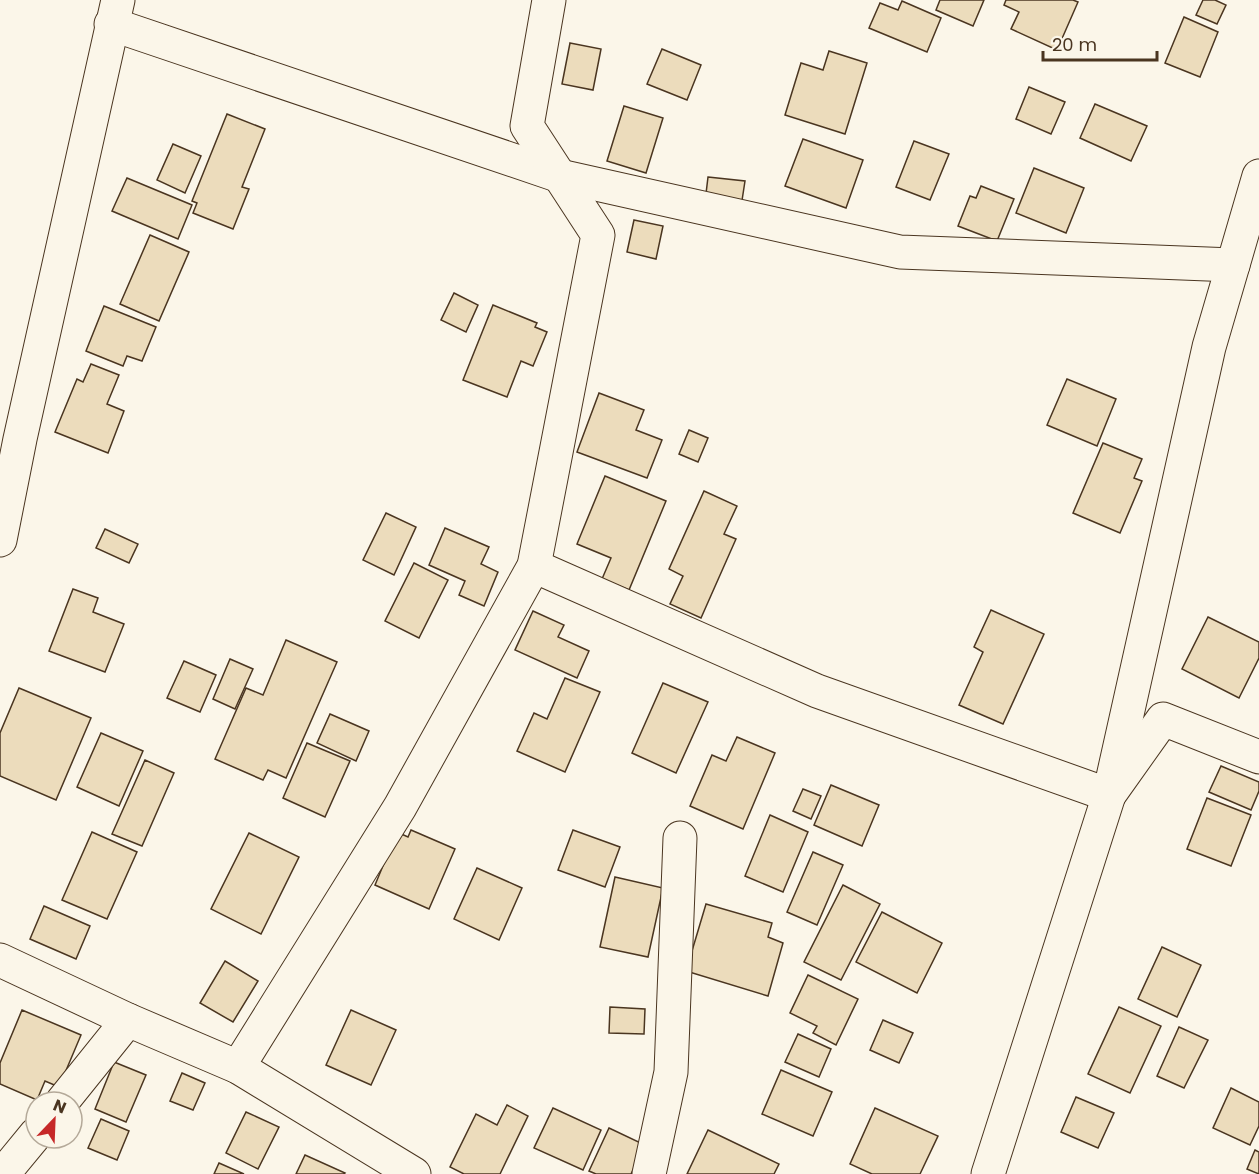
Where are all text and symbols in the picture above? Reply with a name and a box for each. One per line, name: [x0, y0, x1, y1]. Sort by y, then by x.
scale bar: [1043, 24, 1157, 62]
text: 20 m: [1052, 32, 1097, 57]
north arrow: [24, 1090, 84, 1150]
text: N: [50, 1094, 70, 1120]

